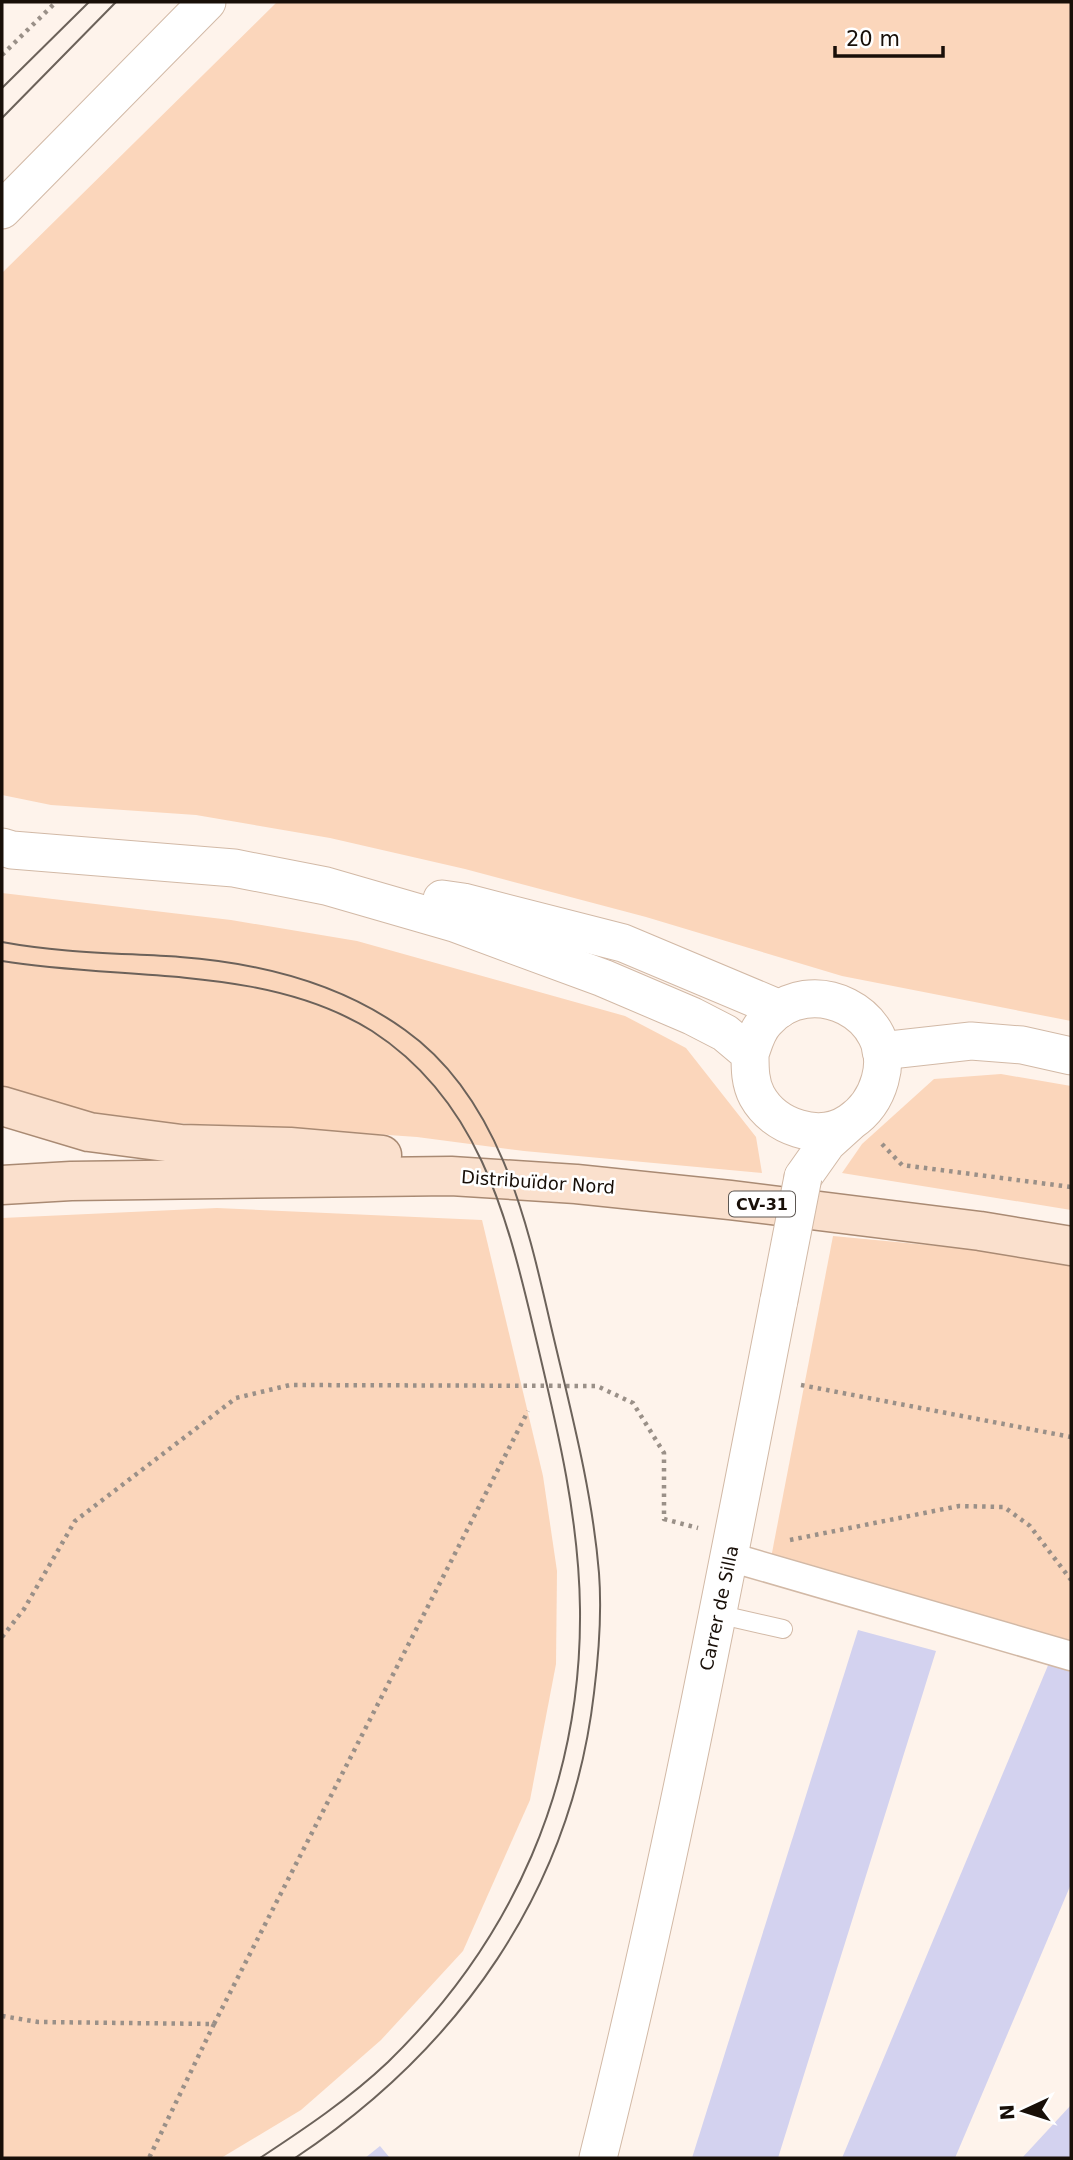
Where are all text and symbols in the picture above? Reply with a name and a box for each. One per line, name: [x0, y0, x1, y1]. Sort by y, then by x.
scale bar: [835, 14, 944, 58]
text: 20 m: [846, 27, 900, 51]
street label: Distribuïdor Nord: [460, 1166, 616, 1198]
road number: CV-31: [729, 1192, 795, 1216]
street label: Carrer de Silla: [695, 1543, 743, 1673]
north arrow: [989, 2076, 1059, 2146]
text: N: [996, 2103, 1019, 2121]

